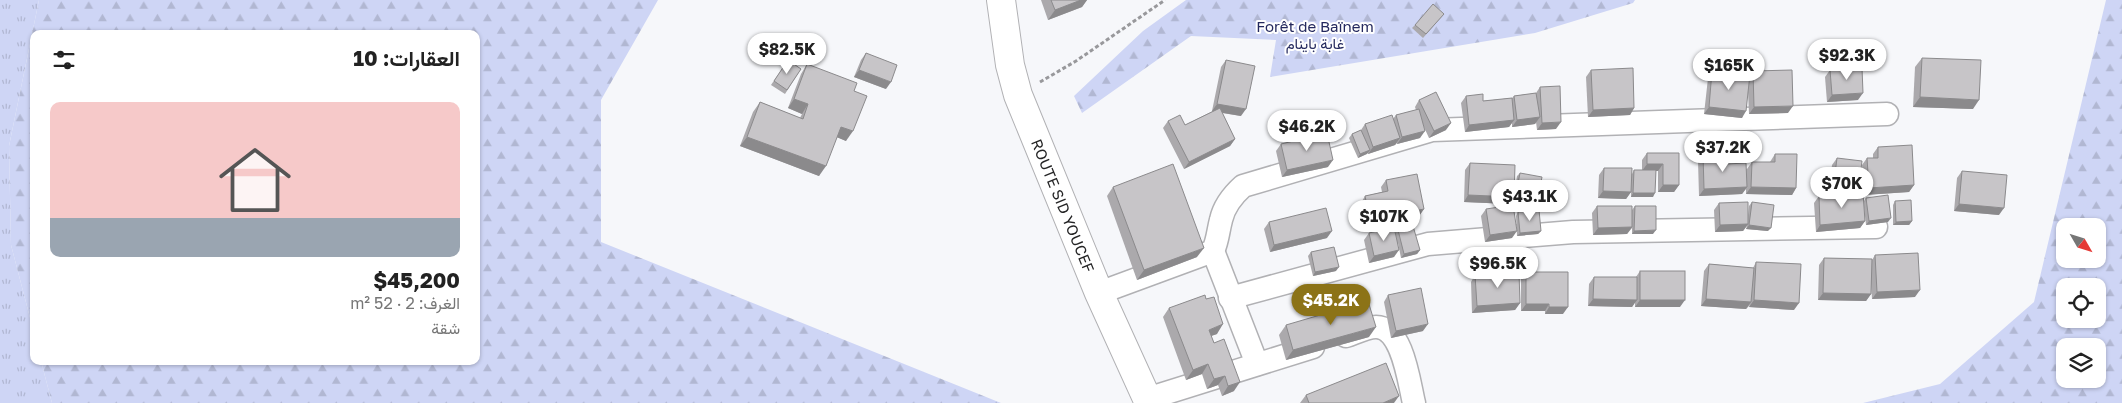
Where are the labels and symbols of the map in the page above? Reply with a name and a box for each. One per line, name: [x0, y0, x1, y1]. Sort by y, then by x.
park label: Forêt de Baïnem غابة باينام: [1256, 17, 1374, 54]
pin: $82.5K: [746, 32, 828, 75]
pin: $92.3K: [1806, 38, 1888, 81]
pin: $165K: [1694, 48, 1764, 91]
pin: $46.2K: [1266, 110, 1348, 152]
pin: $37.2K: [1682, 130, 1764, 173]
street label: ROUTE SID YOUCEF: [1028, 136, 1099, 275]
pin: $70K: [1812, 166, 1872, 209]
pin: $43.1K: [1489, 180, 1571, 222]
pin: $107K: [1349, 200, 1419, 242]
north arrow: [2056, 218, 2106, 268]
pin: $96.5K: [1457, 246, 1539, 289]
pin: $45.2K: [1290, 284, 1372, 326]

